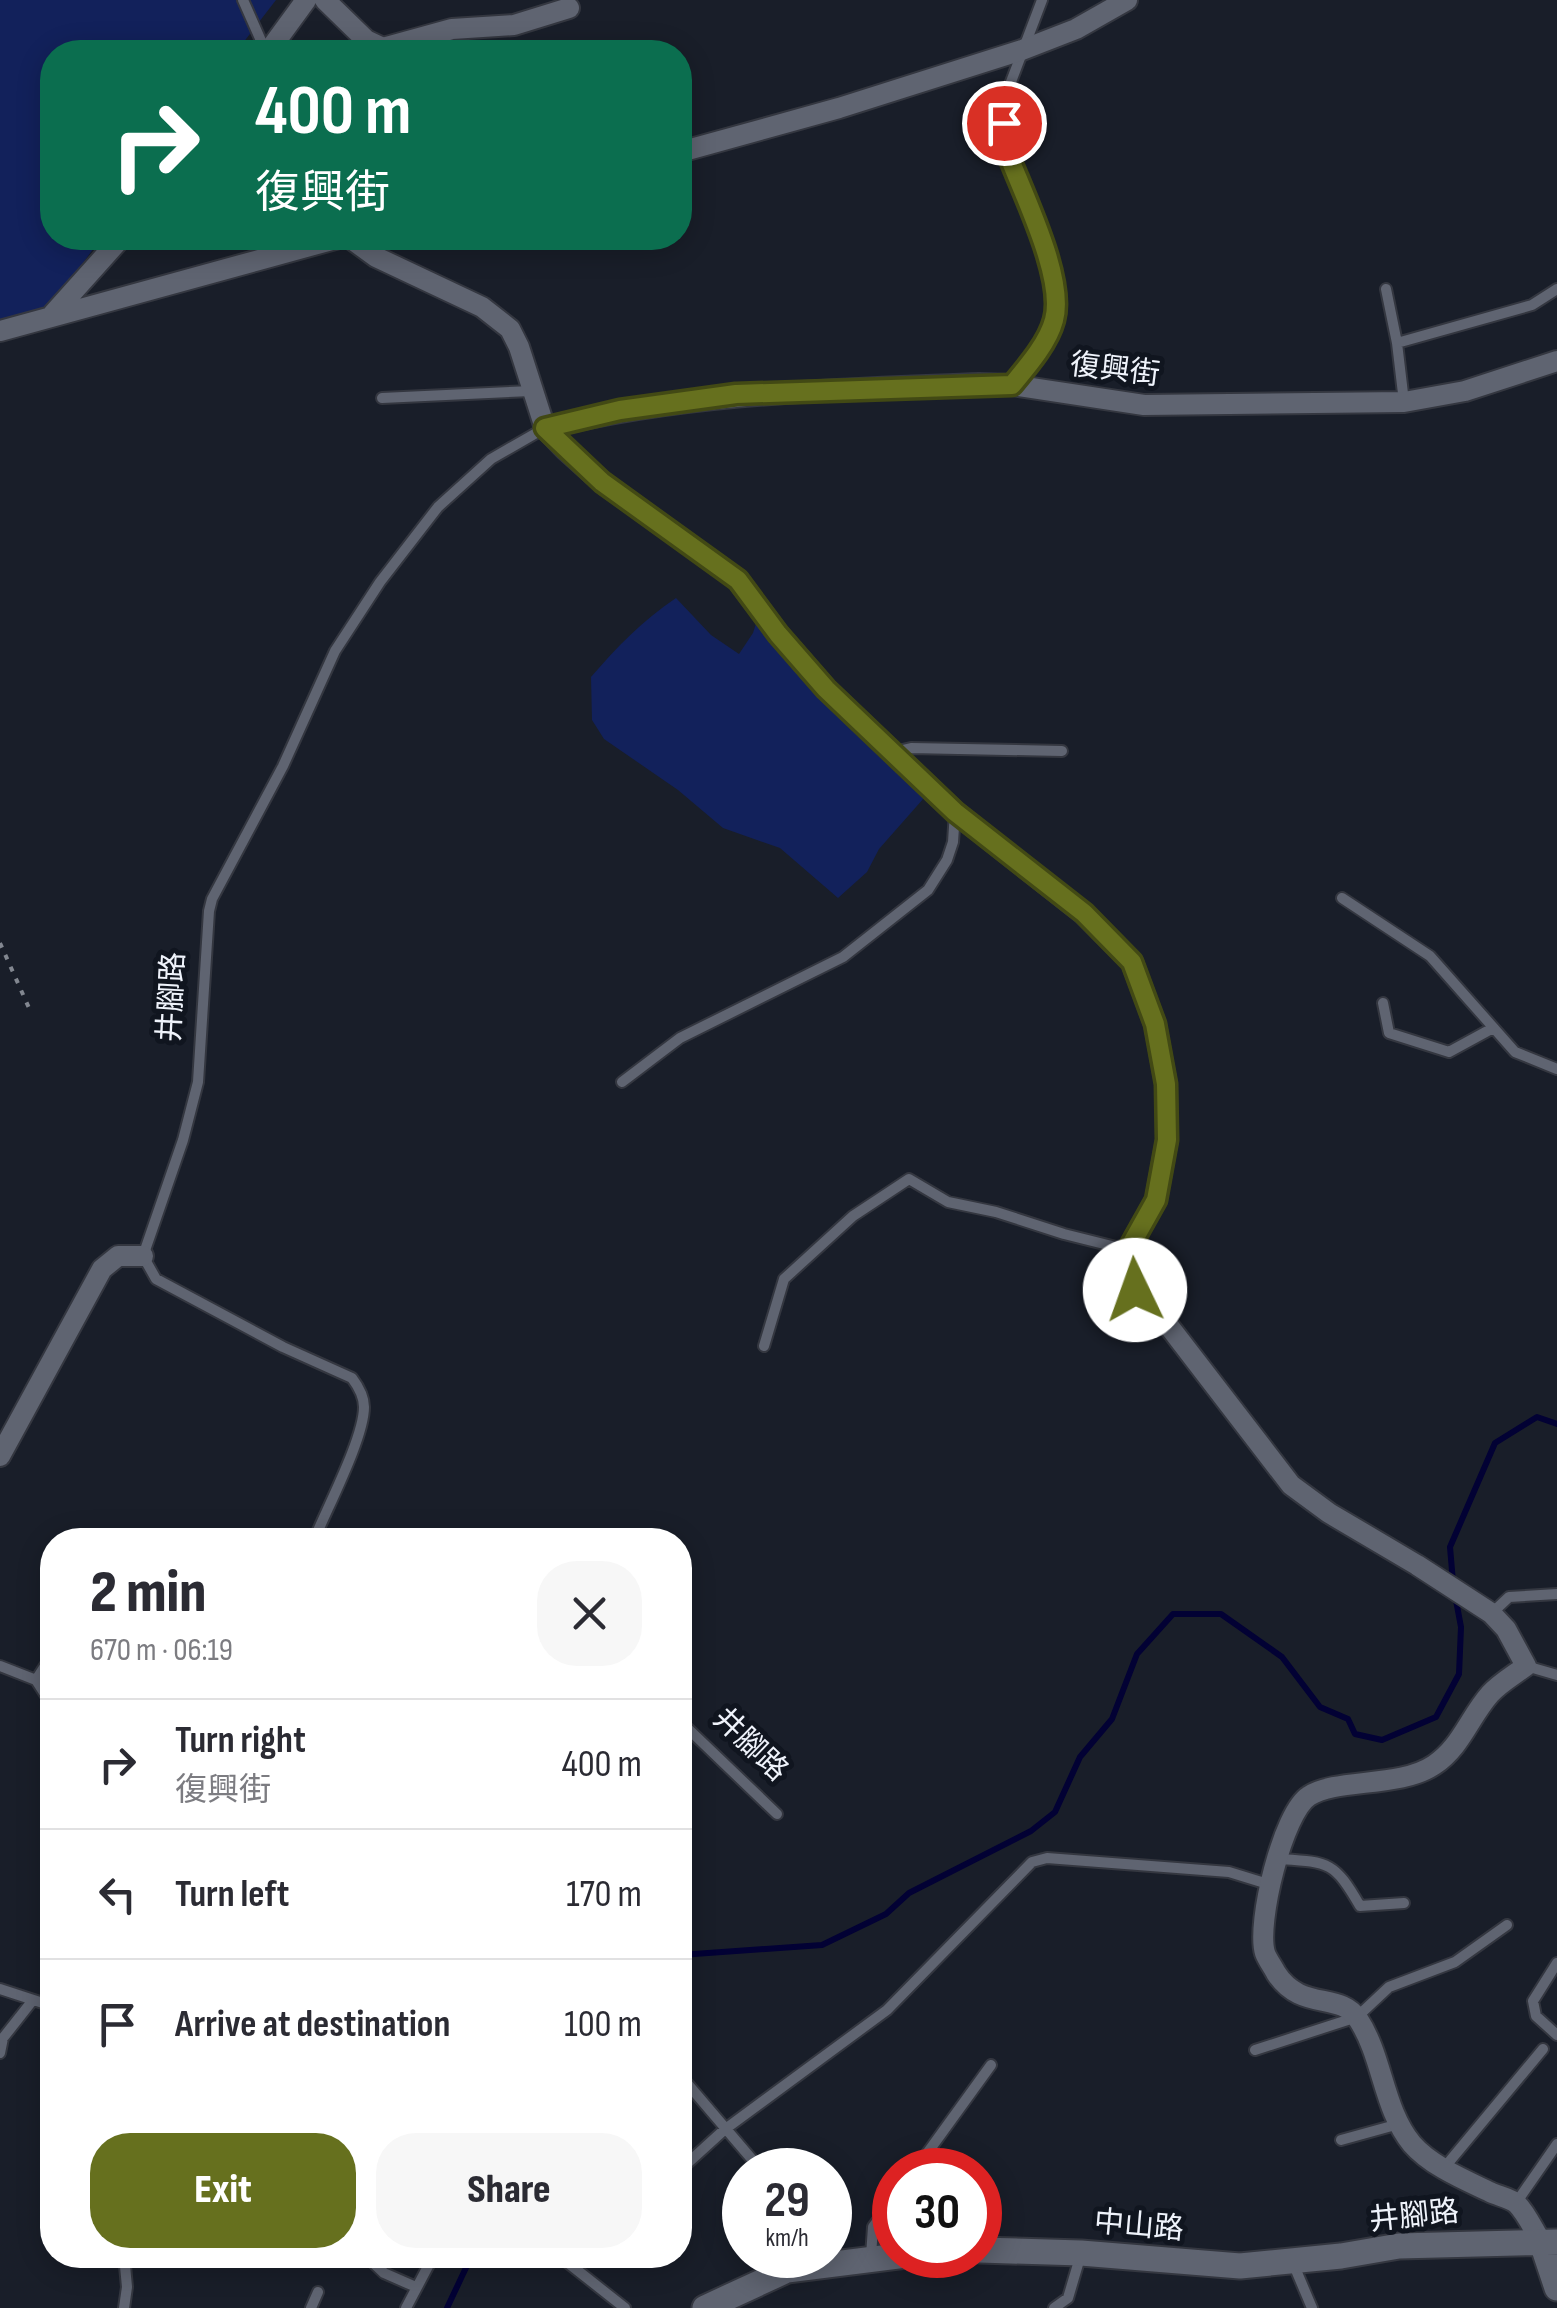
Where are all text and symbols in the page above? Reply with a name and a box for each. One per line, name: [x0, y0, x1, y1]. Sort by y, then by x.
text: 400 m: [255, 70, 412, 154]
icon: right: [90, 80, 220, 210]
pin: [962, 81, 1047, 166]
icon: arrive: [977, 96, 1032, 151]
text: 復興街: [255, 166, 390, 221]
street label: 復興街: [1068, 347, 1162, 393]
street label: 井腳路: [152, 951, 192, 1043]
position arrow: [1083, 1238, 1187, 1342]
text: 2 min: [90, 1557, 206, 1629]
button: close: [537, 1561, 642, 1666]
text: 670 m · 06:19: [90, 1631, 233, 1670]
street label: 井腳路: [705, 1701, 795, 1789]
text: Turn right: [175, 1718, 306, 1763]
icon: right: [90, 1737, 145, 1792]
text: 400 m: [562, 1742, 642, 1787]
text: 復興街: [175, 1771, 271, 1810]
icon: left: [90, 1867, 145, 1922]
text: Turn left: [175, 1872, 289, 1917]
text: 170 m: [566, 1872, 642, 1917]
icon: arrive: [90, 1997, 145, 2052]
text: Arrive at destination: [175, 2002, 450, 2047]
text: 100 m: [564, 2002, 642, 2047]
button: Exit: [90, 2133, 356, 2248]
button: Share: [376, 2133, 642, 2248]
speed limit sign: 30: [872, 2148, 1002, 2278]
text: 29: [764, 2171, 810, 2231]
street label: 井腳路: [1367, 2193, 1461, 2239]
street label: 中山路: [1093, 2204, 1185, 2248]
text: km/h: [765, 2223, 809, 2254]

